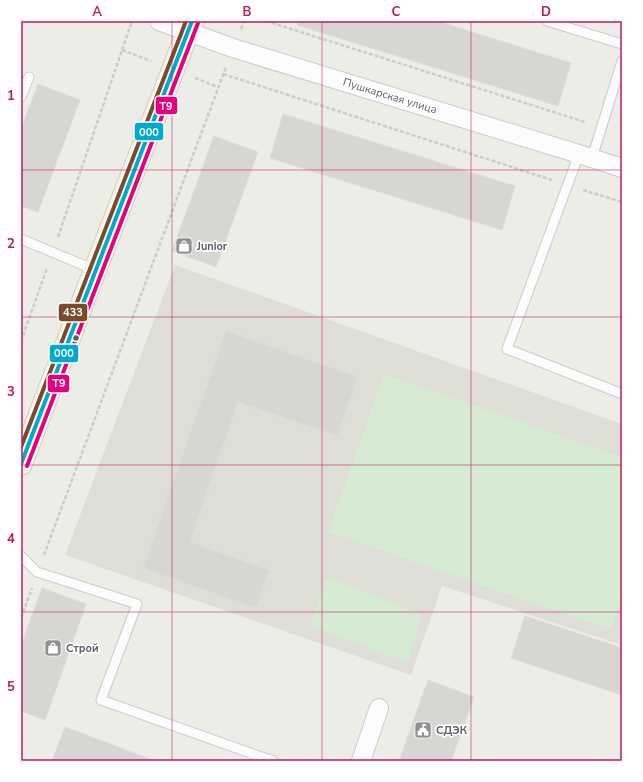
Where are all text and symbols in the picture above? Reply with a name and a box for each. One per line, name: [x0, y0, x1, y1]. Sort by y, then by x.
text: A: [92, 3, 102, 21]
text: B: [243, 3, 252, 21]
text: C: [392, 3, 401, 21]
text: D: [541, 3, 551, 21]
street label: Пушкарская улица: [341, 75, 439, 117]
text: 1: [7, 87, 15, 105]
line badge: Т9: [155, 96, 178, 115]
text: Т9: [159, 99, 173, 114]
line badge: 000: [134, 122, 164, 141]
text: 000: [139, 125, 159, 140]
text: 2: [7, 235, 15, 253]
shop icon: Junior: [174, 236, 194, 256]
place label: Junior: [196, 239, 228, 254]
line badge: 433: [58, 303, 88, 322]
text: 433: [63, 305, 83, 320]
unlabelled marker: [71, 333, 81, 343]
line badge: 000: [49, 344, 79, 363]
text: 000: [54, 346, 74, 361]
line badge: Т9: [47, 374, 70, 393]
text: Т9: [52, 376, 66, 391]
text: 3: [7, 383, 15, 401]
text: 4: [7, 530, 15, 548]
shop icon: Строй: [43, 638, 63, 658]
place label: Строй: [66, 641, 99, 656]
text: 5: [7, 678, 15, 696]
public building icon: СДЭК: [413, 720, 433, 740]
place label: СДЭК: [436, 723, 468, 738]

